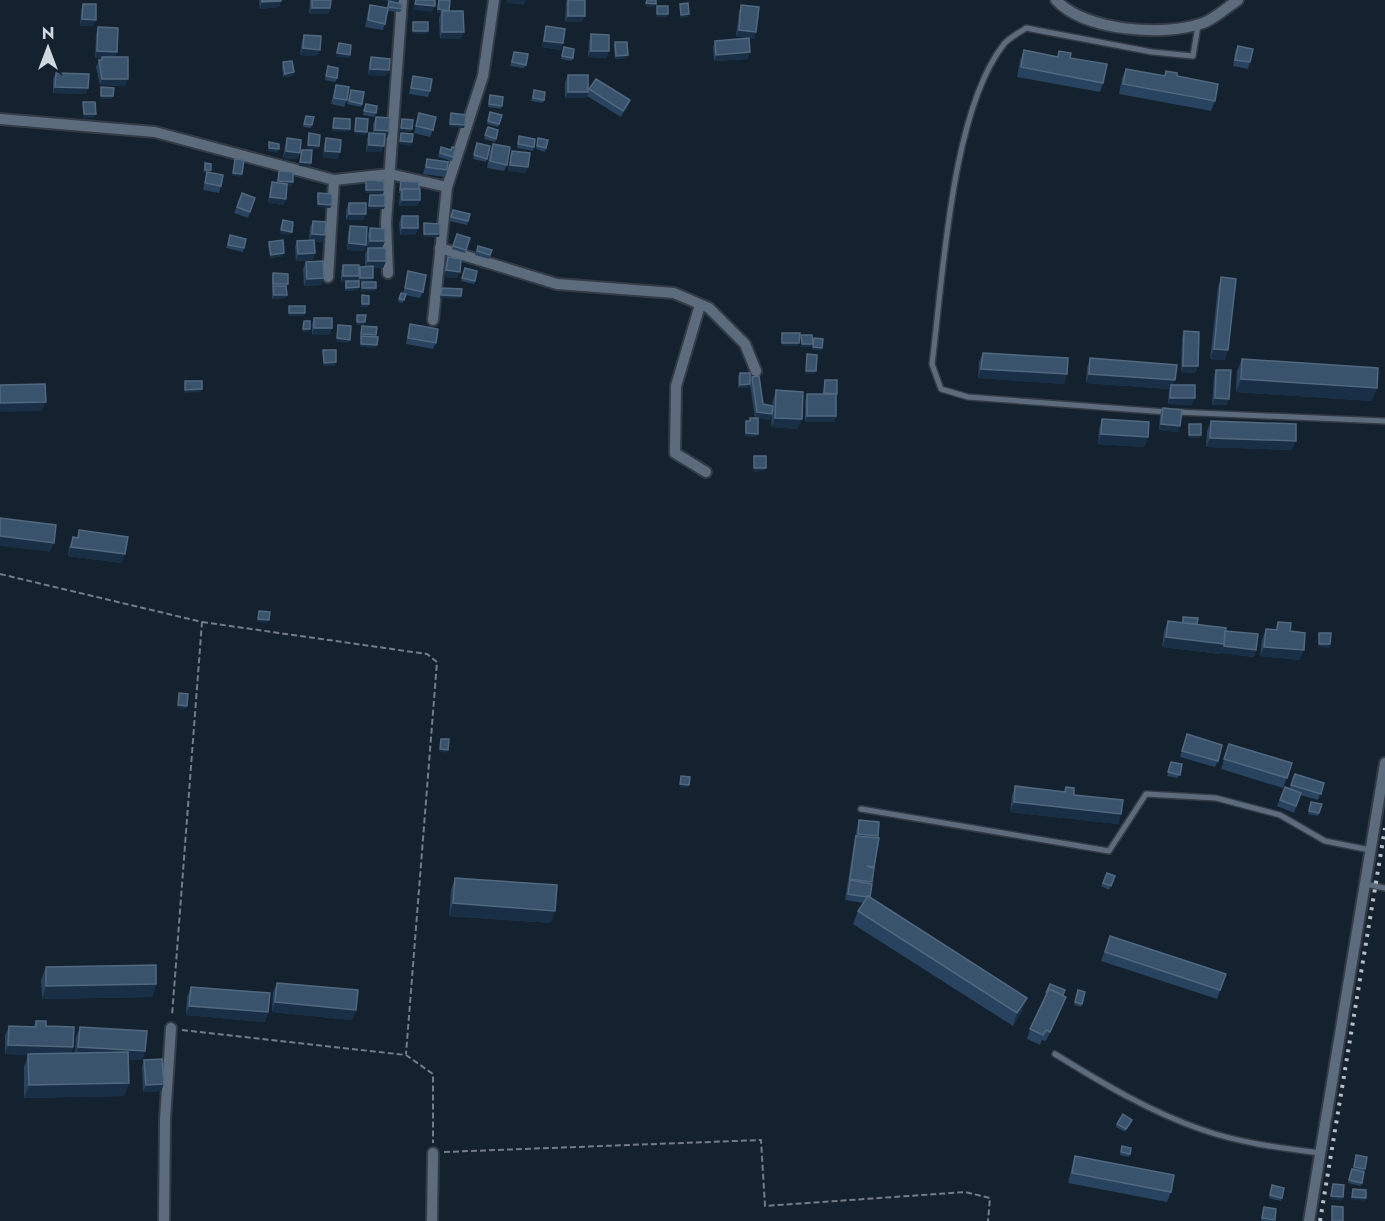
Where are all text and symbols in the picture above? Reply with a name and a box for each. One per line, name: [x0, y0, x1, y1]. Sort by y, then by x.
north arrow: [18, 18, 78, 78]
text: N: [42, 22, 54, 45]

